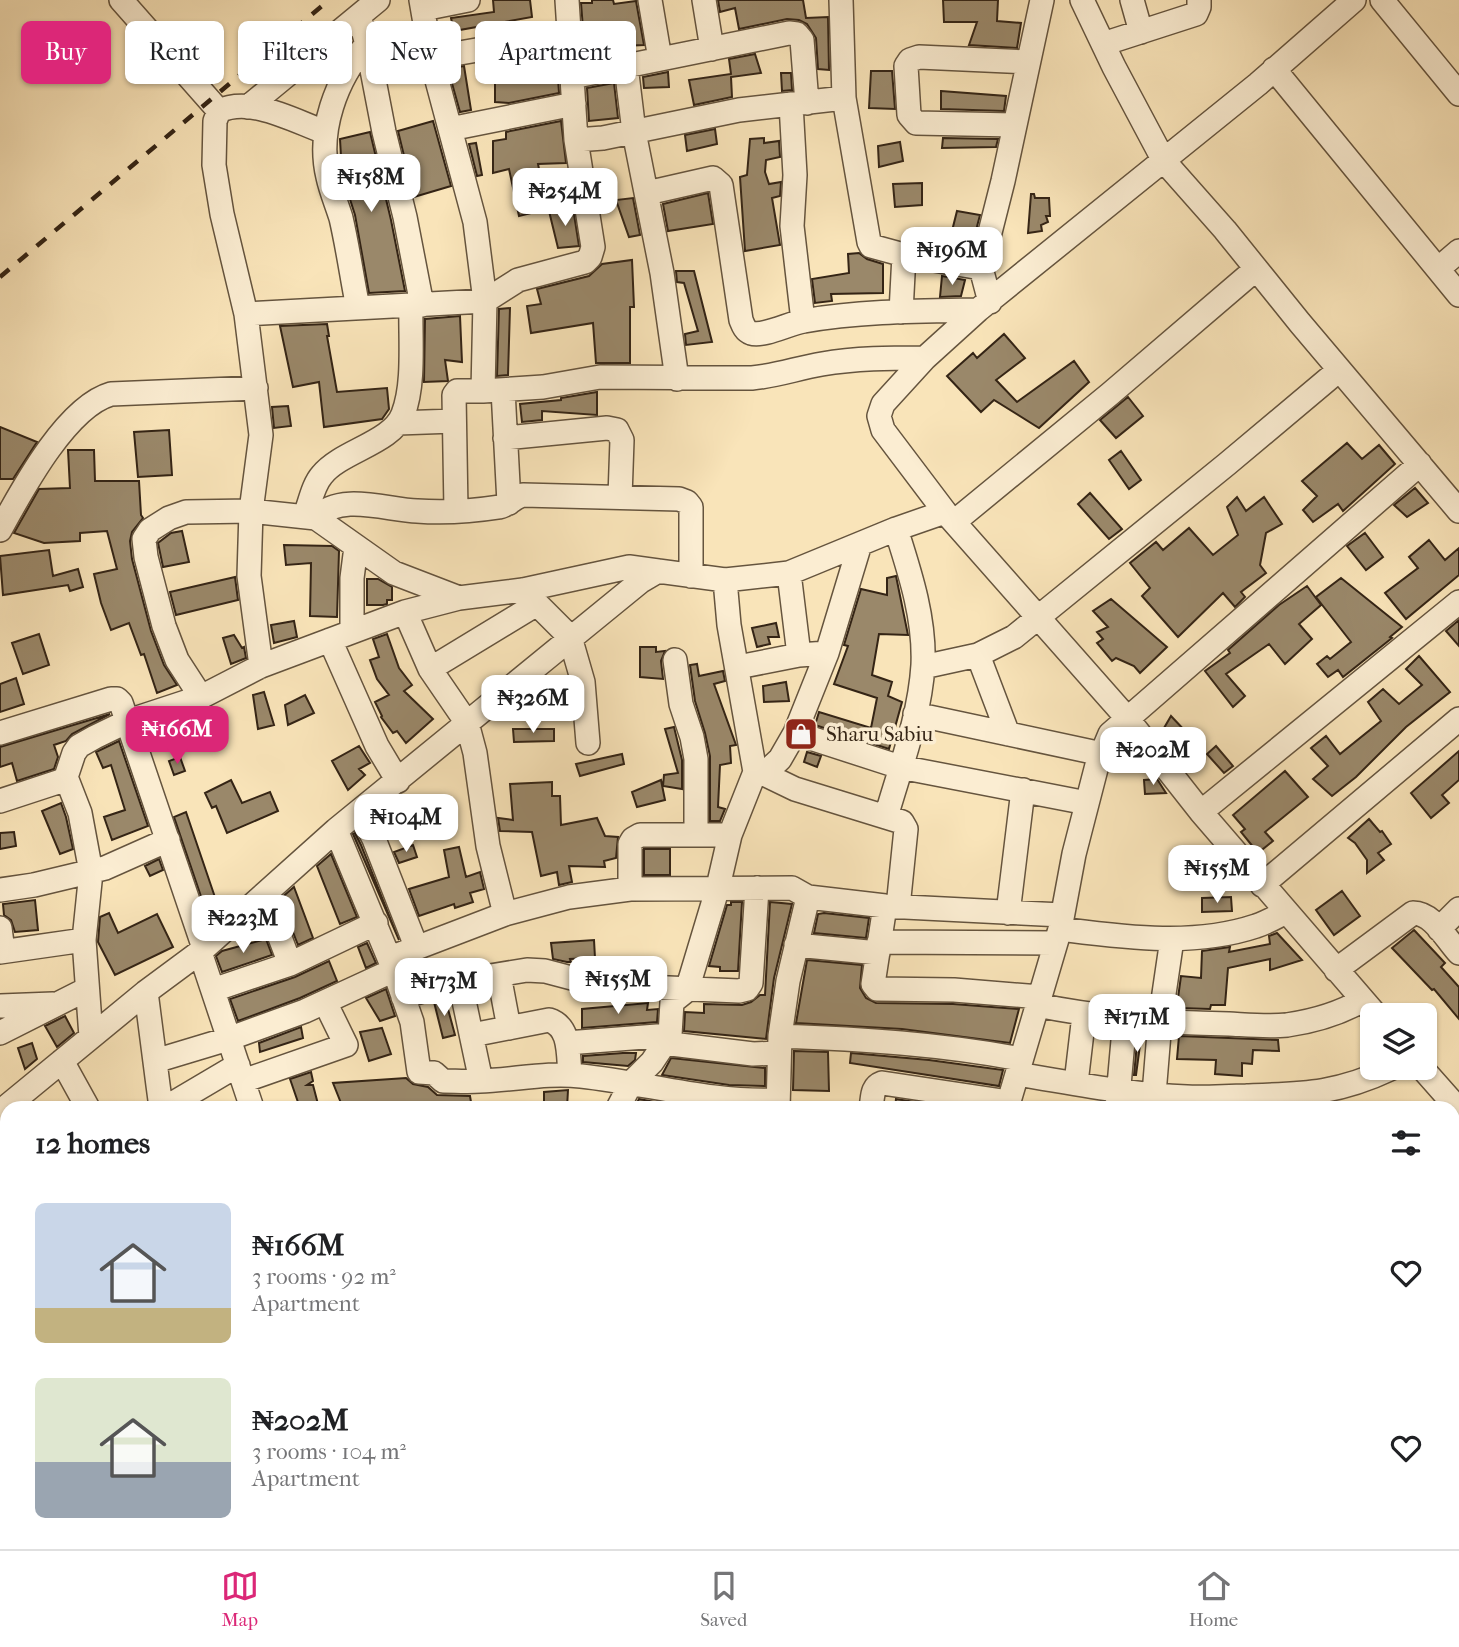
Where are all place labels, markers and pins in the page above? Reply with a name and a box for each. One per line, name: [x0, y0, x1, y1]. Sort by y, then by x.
pin: ₦158M: [322, 154, 420, 214]
pin: ₦254M: [516, 168, 614, 228]
pin: ₦196M: [903, 228, 1001, 287]
pin: ₦326M: [484, 676, 582, 735]
pin: ₦166M: [128, 706, 226, 766]
shop icon: Sharu Sabiu: [782, 715, 820, 753]
place label: Sharu Sabiu: [826, 722, 933, 746]
pin: ₦202M: [1104, 728, 1202, 787]
pin: ₦104M: [357, 794, 455, 854]
pin: ₦155M: [1168, 846, 1266, 905]
pin: ₦223M: [194, 895, 292, 955]
pin: ₦155M: [569, 956, 667, 1016]
pin: ₦173M: [395, 958, 493, 1018]
pin: ₦171M: [1088, 995, 1186, 1054]

